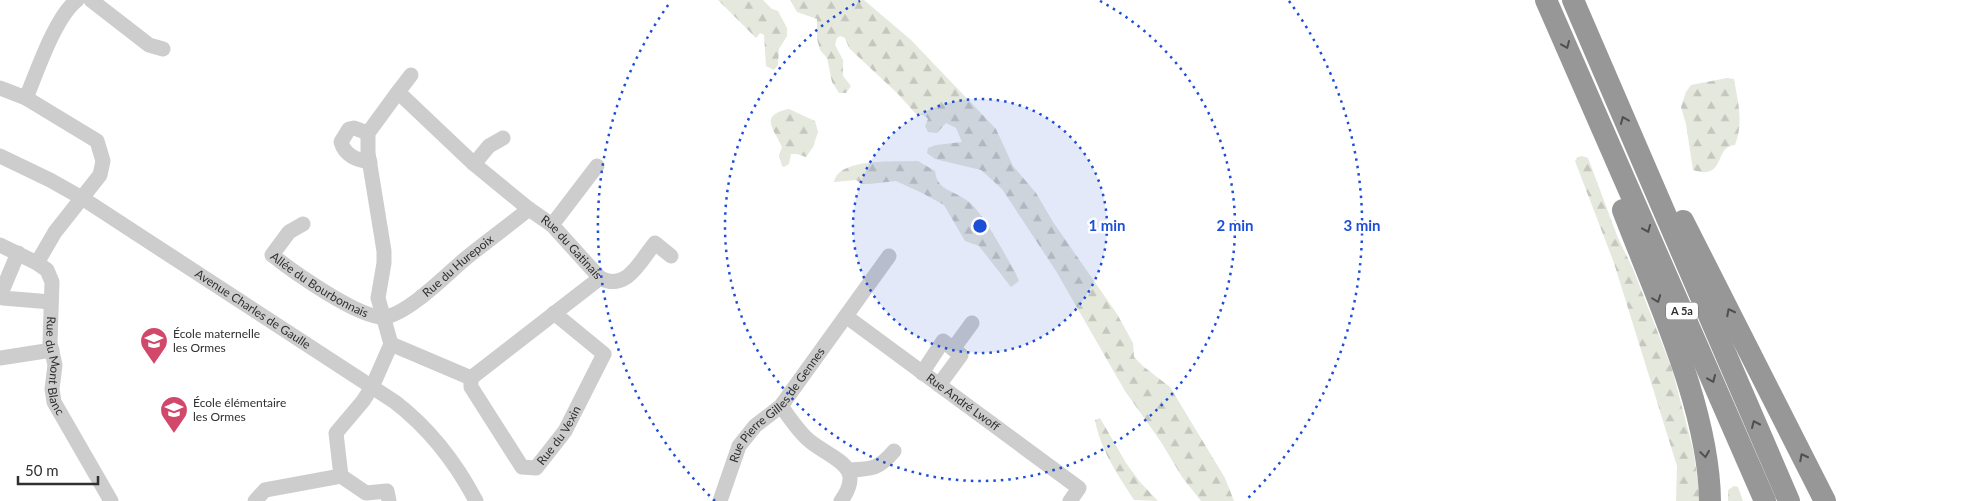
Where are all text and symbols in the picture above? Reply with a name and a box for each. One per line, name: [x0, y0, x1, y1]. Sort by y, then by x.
one-way arrow: [1559, 40, 1570, 49]
one-way arrow: [1620, 116, 1631, 125]
street label: Rue du Gatinais: [538, 212, 605, 282]
text: 1 min: [1088, 216, 1126, 234]
text: 2 min: [1216, 216, 1254, 234]
text: 3 min: [1343, 216, 1381, 234]
centre of rings: [971, 217, 989, 235]
one-way arrow: [1641, 224, 1652, 233]
street label: Rue du Hurepoix: [419, 231, 496, 300]
street label: Allée du Bourbonnais: [268, 249, 371, 320]
street label: Avenue Charles de Gaulle: [192, 266, 314, 352]
one-way arrow: [1651, 294, 1661, 303]
road number: A 5a: [1666, 302, 1698, 320]
one-way arrow: [1726, 309, 1736, 318]
street label: Rue du Mont Blanc: [42, 316, 68, 418]
school or university icon: École maternelle les Ormes: [139, 326, 169, 365]
place label: École maternelle les Ormes: [173, 326, 260, 355]
street label: Rue Pierre Gilles de Gennes: [726, 344, 828, 464]
street label: Rue André Lwoff: [924, 370, 1003, 434]
one-way arrow: [1705, 374, 1716, 383]
school or university icon: École élémentaire les Ormes: [159, 395, 189, 434]
place label: École élémentaire les Ormes: [193, 395, 286, 424]
street label: Rue du Vexin: [533, 403, 584, 468]
one-way arrow: [1751, 420, 1762, 429]
one-way arrow: [1699, 450, 1709, 458]
scale bar: [18, 454, 98, 486]
one-way arrow: [1799, 454, 1809, 463]
text: 50 m: [25, 461, 59, 479]

